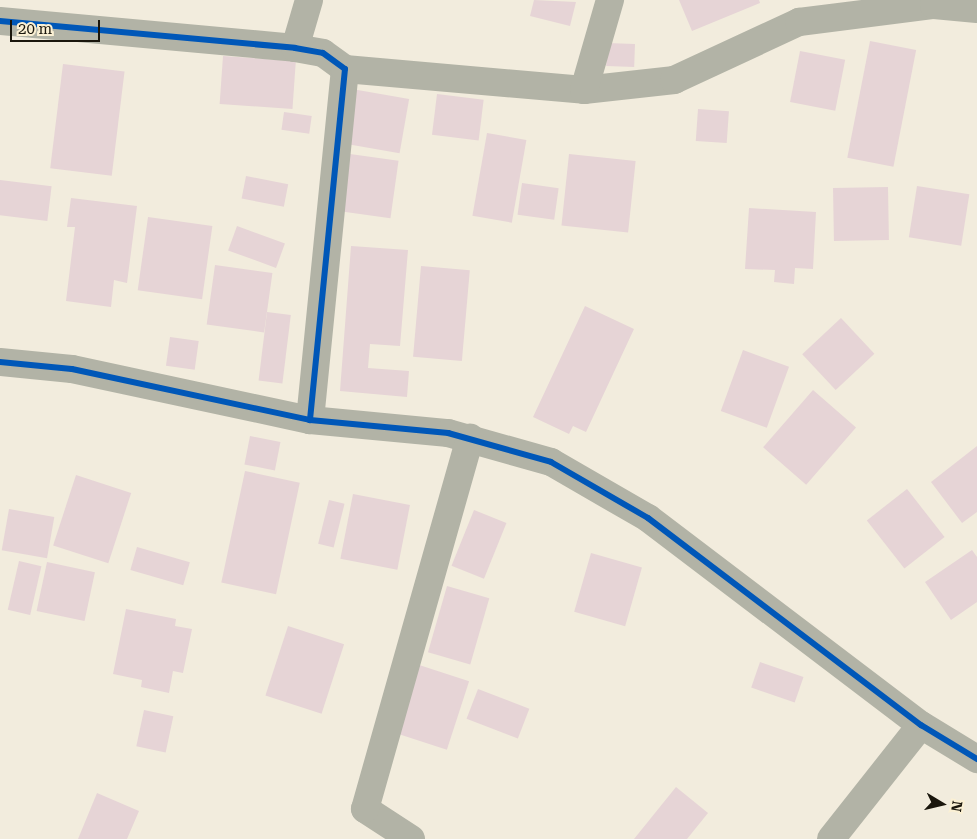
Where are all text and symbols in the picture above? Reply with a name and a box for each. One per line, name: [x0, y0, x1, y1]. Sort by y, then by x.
scale bar: [12, 10, 102, 42]
text: 20 m: [18, 20, 52, 38]
north arrow: [917, 779, 967, 829]
text: N: [948, 800, 966, 813]

